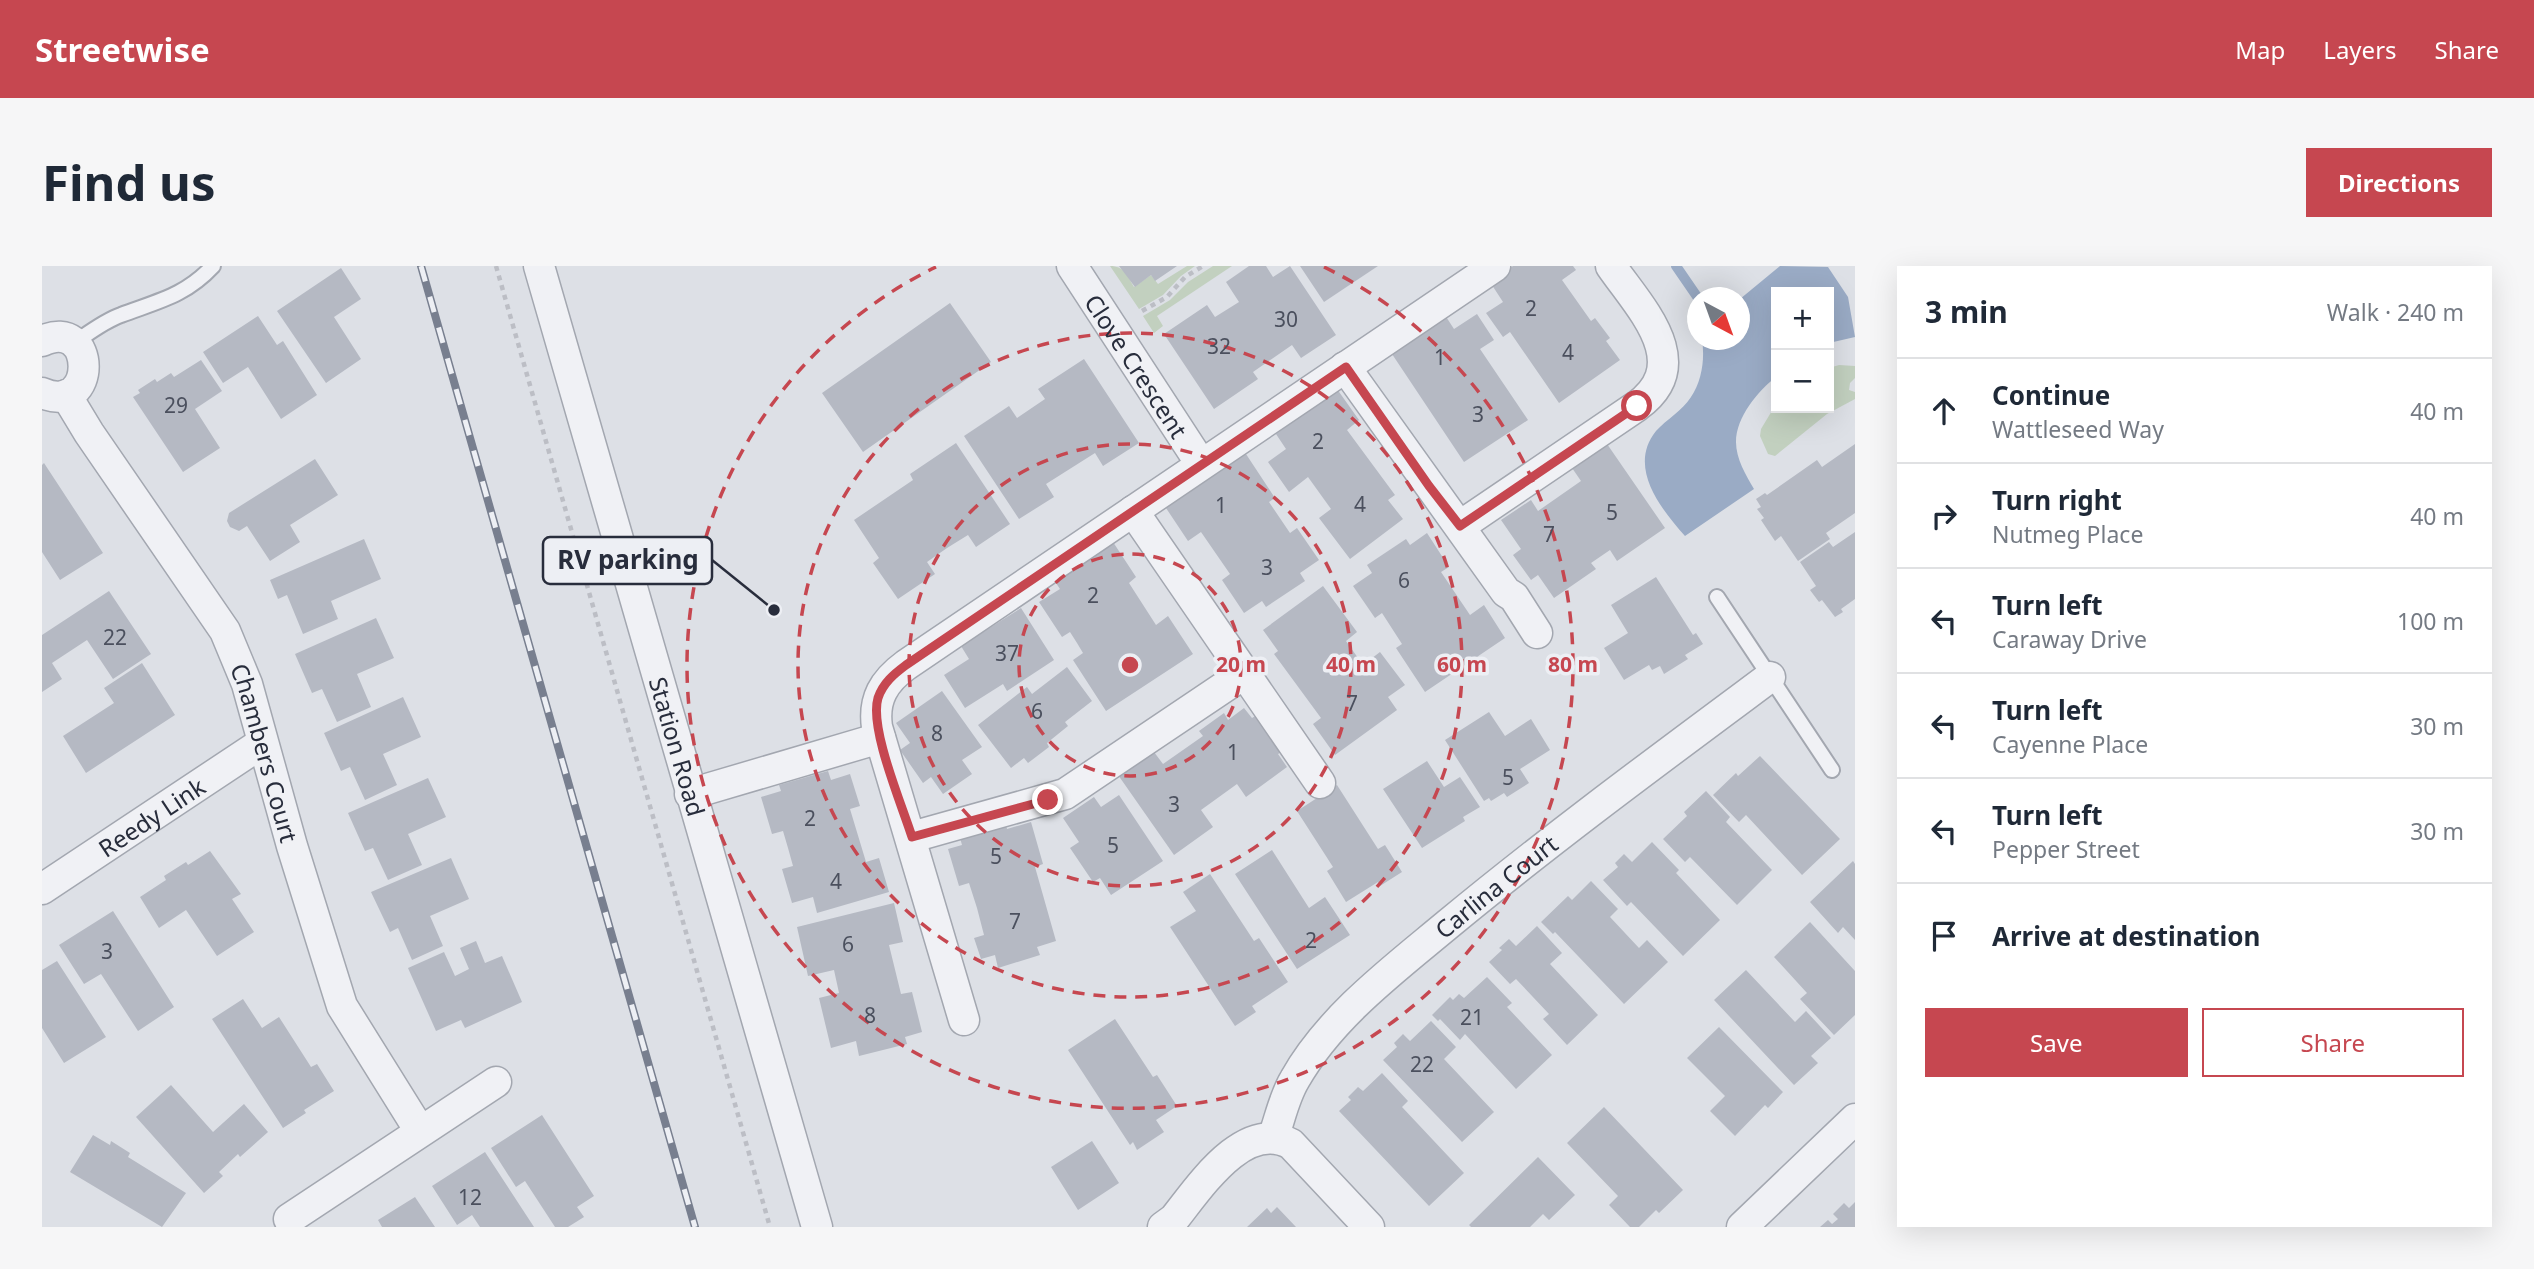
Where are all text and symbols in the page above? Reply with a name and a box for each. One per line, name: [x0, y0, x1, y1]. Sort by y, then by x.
text: Streetwise: [35, 27, 210, 72]
text: Map: [2235, 33, 2285, 66]
text: Layers: [2323, 33, 2397, 66]
text: Share: [2435, 33, 2499, 66]
button: Directions: [2306, 148, 2492, 217]
text: Find us: [42, 149, 216, 215]
street label: Clove Crescent: [1078, 287, 1196, 444]
north arrow: [1687, 287, 1750, 350]
map controls: [1771, 287, 1834, 413]
button: +: [1771, 287, 1834, 350]
text: 3 min: [1925, 291, 2008, 332]
house number: 2: [1525, 294, 1537, 322]
text: Walk · 240 m: [2327, 296, 2464, 328]
house number: 30: [1274, 305, 1298, 333]
house number: 32: [1207, 332, 1231, 360]
house number: 4: [1562, 338, 1574, 366]
house number: 1: [1434, 343, 1446, 371]
button: −: [1771, 350, 1834, 413]
text: Continue: [1992, 377, 2110, 413]
route start: [1621, 390, 1652, 421]
house number: 29: [164, 391, 188, 419]
icon: ahead: [1925, 392, 1963, 430]
text: 40 m: [2410, 395, 2464, 427]
house number: 3: [1472, 400, 1484, 428]
text: Wattleseed Way: [1992, 413, 2164, 445]
house number: 2: [1312, 427, 1324, 455]
text: Turn right: [1992, 482, 2122, 518]
house number: 4: [1354, 490, 1366, 518]
house number: 1: [1215, 491, 1227, 519]
icon: right: [1925, 497, 1963, 535]
house number: 5: [1606, 498, 1618, 526]
text: 40 m: [2410, 500, 2464, 532]
text: Nutmeg Place: [1992, 518, 2143, 550]
house number: 7: [1543, 520, 1555, 548]
callout: RV parking: [543, 537, 712, 584]
text: RV parking: [557, 541, 699, 577]
house number: 3: [1261, 553, 1273, 581]
house number: 6: [1398, 566, 1410, 594]
house number: 2: [1087, 581, 1099, 609]
text: Turn left: [1992, 587, 2103, 623]
icon: left: [1925, 602, 1963, 640]
text: 100 m: [2397, 605, 2464, 637]
house number: 22: [103, 623, 127, 651]
text: Caraway Drive: [1992, 623, 2147, 655]
house number: 37: [995, 639, 1019, 667]
text: 20 m: [1216, 650, 1266, 678]
text: 40 m: [1326, 650, 1376, 678]
text: 60 m: [1437, 650, 1487, 678]
text: 80 m: [1548, 650, 1598, 678]
centre of rings: [1118, 653, 1142, 677]
street label: Chambers Court: [224, 658, 307, 846]
street label: Station Road: [642, 673, 714, 820]
house number: 7: [1346, 689, 1358, 717]
text: Turn left: [1992, 692, 2103, 728]
house number: 6: [1031, 697, 1043, 725]
icon: left: [1925, 707, 1963, 745]
text: 30 m: [2410, 710, 2464, 742]
house number: 8: [931, 719, 943, 747]
text: Cayenne Place: [1992, 728, 2148, 760]
house number: 1: [1227, 738, 1239, 766]
house number: 5: [1502, 763, 1514, 791]
street label: Reedy Link: [91, 769, 211, 864]
route end: [1032, 784, 1063, 815]
house number: 3: [1168, 790, 1180, 818]
text: Turn left: [1992, 797, 2103, 833]
house number: 2: [804, 804, 816, 832]
icon: left: [1925, 812, 1963, 850]
text: 30 m: [2410, 815, 2464, 847]
street label: Carlina Court: [1427, 827, 1564, 945]
house number: 5: [1107, 831, 1119, 859]
text: Pepper Street: [1992, 833, 2140, 865]
house number: 5: [990, 842, 1002, 870]
house number: 4: [830, 867, 842, 895]
house number: 7: [1009, 907, 1021, 935]
icon: arrive: [1925, 917, 1963, 955]
text: Arrive at destination: [1992, 918, 2261, 954]
house number: 2: [1305, 926, 1317, 954]
house number: 6: [842, 930, 854, 958]
house number: 3: [101, 937, 113, 965]
house number: 8: [864, 1001, 876, 1029]
house number: 21: [1460, 1003, 1484, 1031]
button: Save: [1925, 1008, 2188, 1077]
button: Share: [2202, 1008, 2464, 1077]
house number: 22: [1410, 1050, 1434, 1078]
house number: 12: [458, 1183, 482, 1211]

